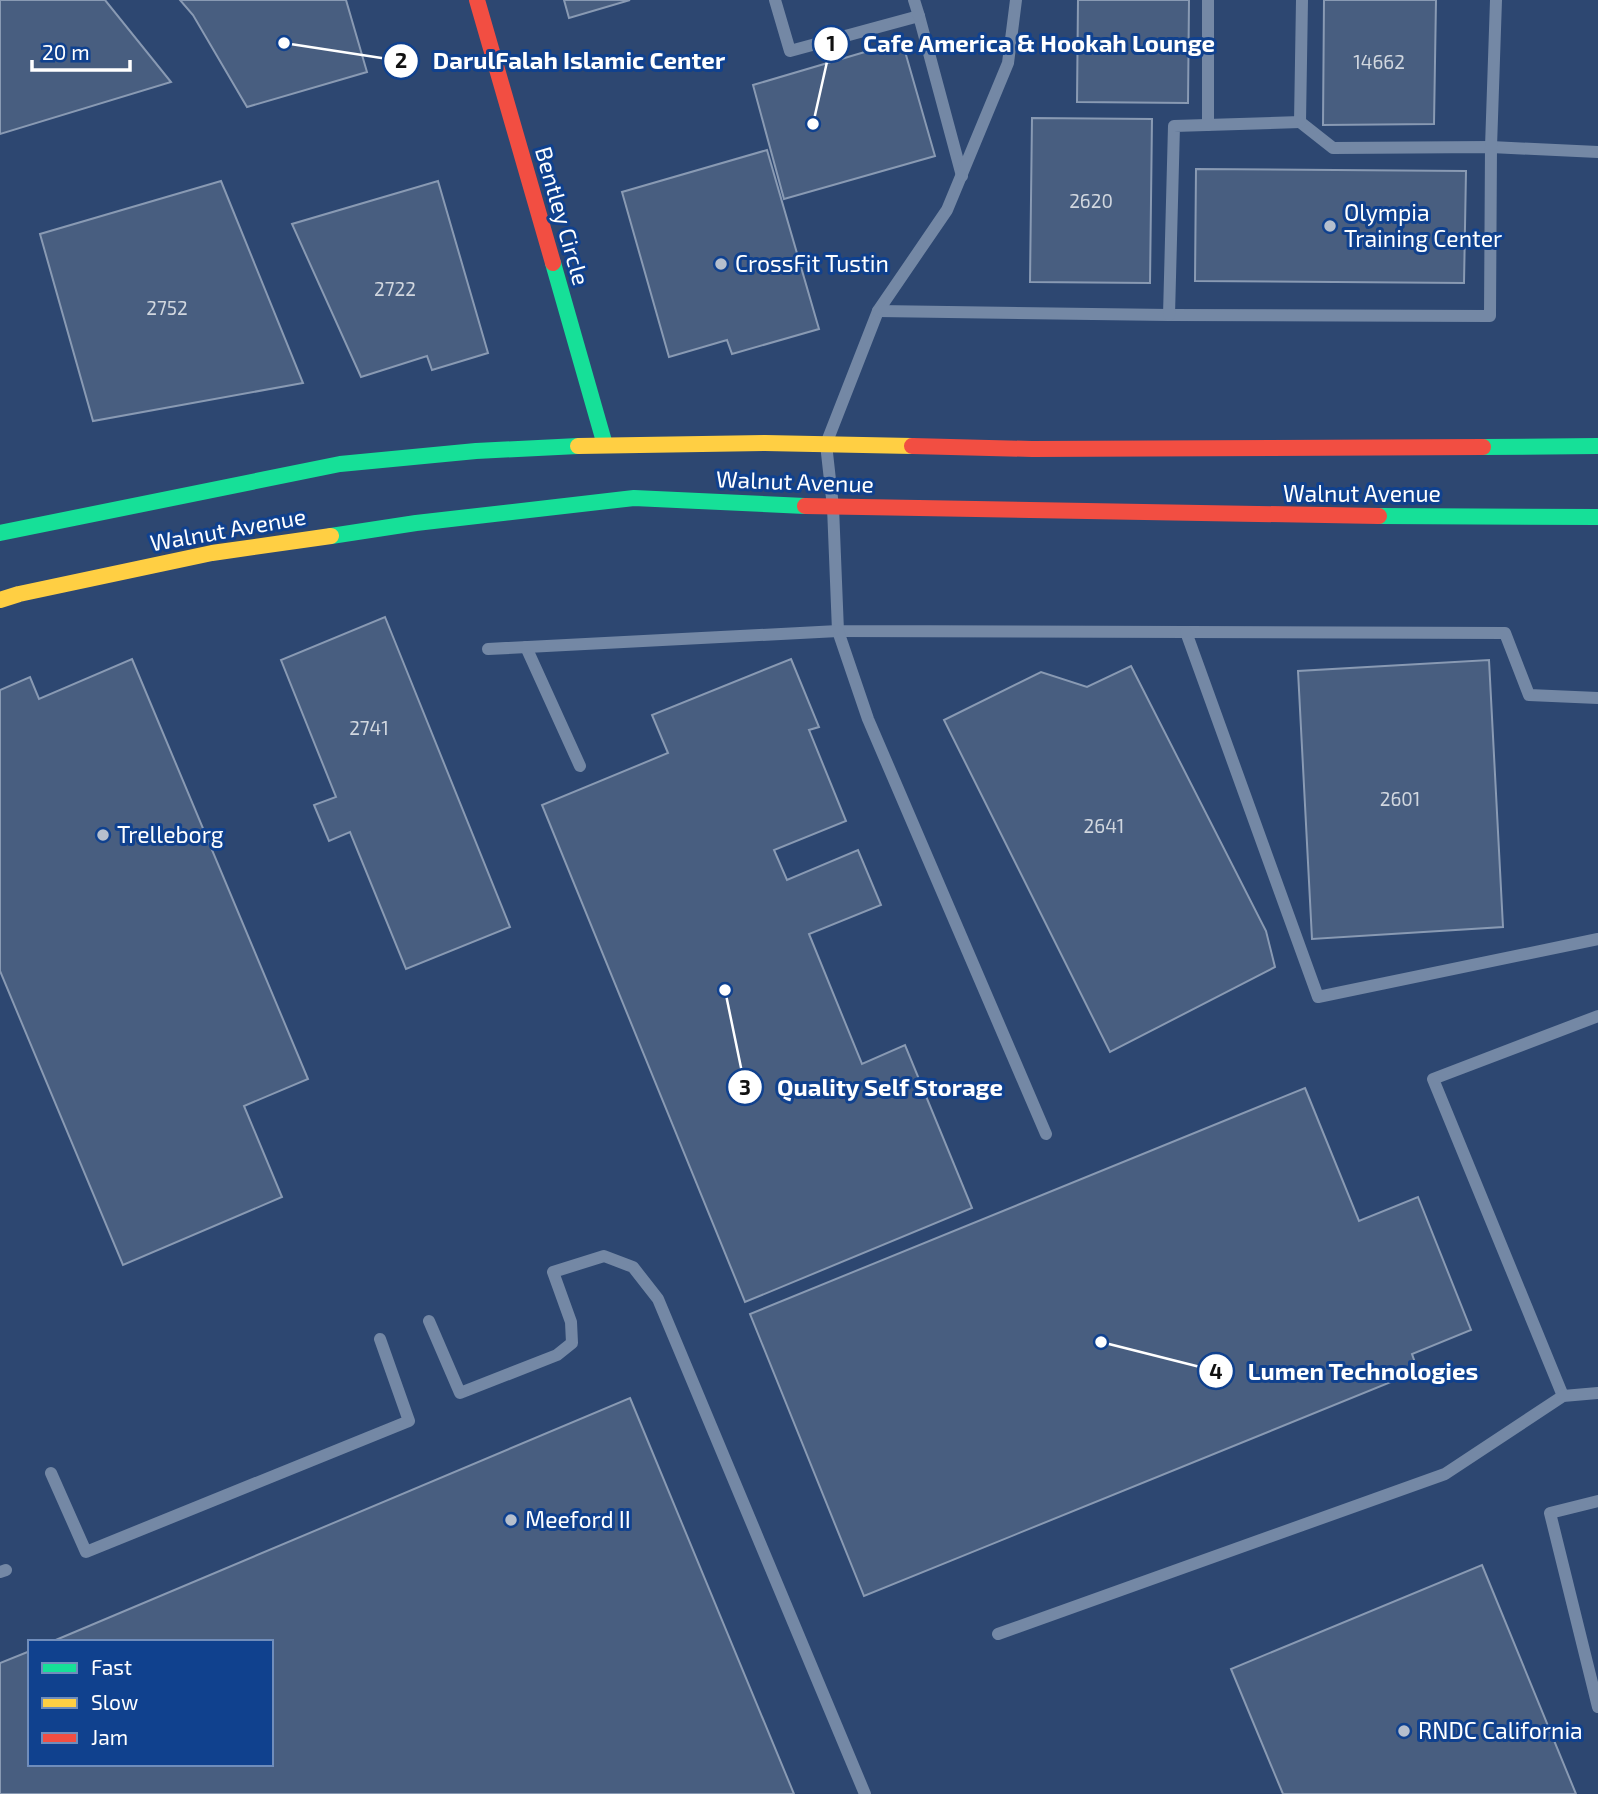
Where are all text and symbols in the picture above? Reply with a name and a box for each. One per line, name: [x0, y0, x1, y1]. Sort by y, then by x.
callout: Cafe America & Hookah Lounge: [814, 22, 1229, 67]
scale bar: [32, 28, 130, 72]
text: Cafe America & Hookah Lounge: [863, 28, 1215, 57]
text: 1: [826, 30, 836, 55]
callout: DarulFalah Islamic Center: [384, 38, 739, 83]
text: 20 m: [42, 39, 90, 64]
text: DarulFalah Islamic Center: [433, 45, 726, 74]
text: 2: [395, 47, 407, 72]
house number: 14662: [1353, 50, 1405, 73]
street label: Bentley Circle: [530, 143, 596, 288]
house number: 2620: [1069, 189, 1113, 212]
place label: Olympia Training Center: [1344, 198, 1502, 252]
marker: Olympia Training Center: [1322, 218, 1338, 234]
place label: CrossFit Tustin: [735, 249, 889, 277]
marker: CrossFit Tustin: [713, 256, 729, 272]
house number: 2722: [374, 277, 416, 300]
house number: 2752: [146, 296, 188, 319]
street label: Walnut Avenue: [716, 464, 874, 498]
street label: Walnut Avenue: [1283, 479, 1441, 507]
street label: Walnut Avenue: [148, 502, 308, 557]
house number: 2741: [349, 716, 389, 739]
house number: 2601: [1380, 787, 1420, 810]
house number: 2641: [1084, 814, 1124, 837]
place label: Trelleborg: [117, 820, 224, 848]
marker: Trelleborg: [95, 827, 111, 843]
callout: Quality Self Storage: [728, 1065, 1018, 1110]
text: Quality Self Storage: [777, 1072, 1003, 1102]
text: 3: [739, 1074, 751, 1099]
callout: Lumen Technologies: [1198, 1349, 1492, 1394]
text: Lumen Technologies: [1248, 1356, 1478, 1385]
text: 4: [1209, 1358, 1223, 1383]
place label: Meeford II: [525, 1505, 631, 1533]
marker: Meeford II: [503, 1512, 519, 1528]
legend: [28, 1640, 273, 1766]
text: Fast: [91, 1654, 132, 1679]
text: Slow: [91, 1689, 138, 1714]
place label: RNDC California: [1418, 1716, 1583, 1744]
marker: RNDC California: [1396, 1723, 1412, 1739]
text: Jam: [91, 1724, 128, 1749]

